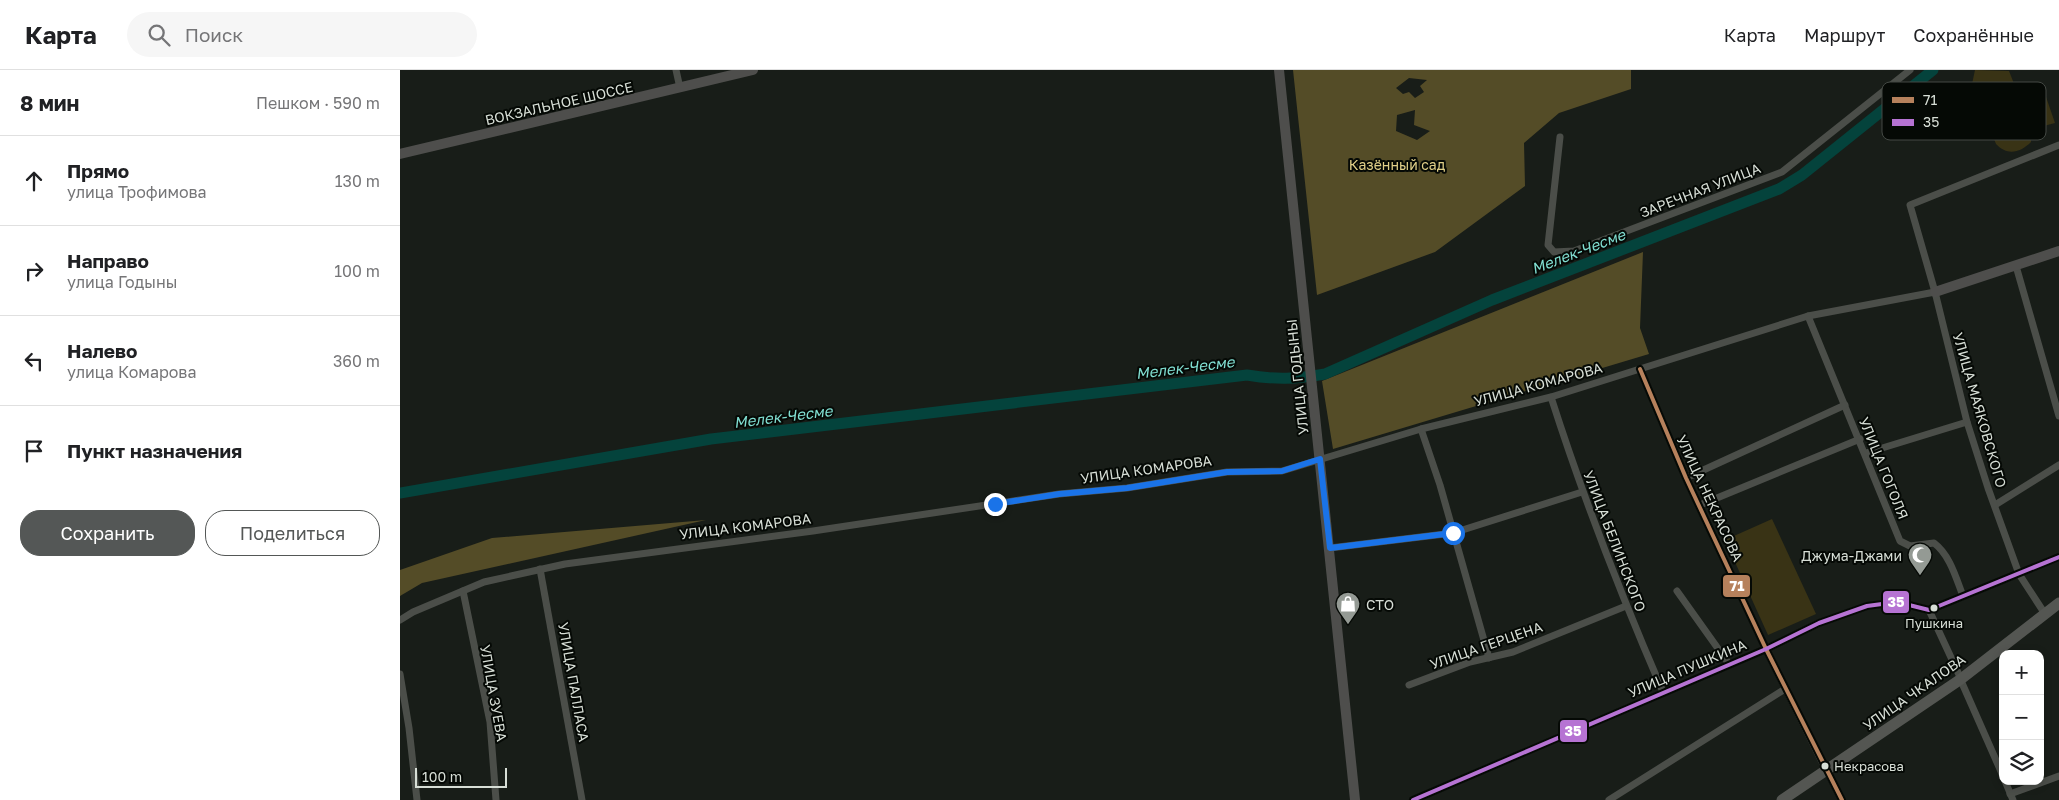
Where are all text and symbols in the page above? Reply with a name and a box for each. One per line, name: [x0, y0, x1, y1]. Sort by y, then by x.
search box: [127, 12, 477, 57]
text: Карта: [25, 20, 97, 49]
icon: search: [145, 21, 173, 49]
text: Поиск: [185, 23, 243, 46]
text: Карта: [1724, 24, 1776, 46]
text: Маршрут: [1804, 24, 1885, 46]
text: Сохранённые: [1913, 24, 2034, 46]
street label: ВОКЗАЛЬНОЕ ШОССЕ: [483, 78, 635, 128]
legend: [1882, 82, 2046, 140]
text: 8 мин: [20, 90, 79, 116]
text: 71: [1923, 91, 1937, 108]
text: Пешком · 590 m: [256, 93, 380, 113]
text: 35: [1923, 113, 1939, 130]
park label: Казённый сад: [1349, 156, 1446, 173]
text: Прямо: [67, 159, 129, 182]
street label: ЗАРЕЧНАЯ УЛИЦА: [1637, 159, 1763, 221]
icon: ahead: [20, 167, 48, 195]
text: 130 m: [335, 171, 380, 191]
text: улица Трофимова: [67, 182, 207, 202]
water label: Мелек-Чесме: [1529, 224, 1629, 277]
text: Направо: [67, 249, 149, 272]
icon: right: [20, 257, 48, 285]
text: 100 m: [334, 261, 380, 281]
text: улица Годыны: [67, 272, 177, 292]
street label: УЛИЦА ГОДЫНЫ: [1282, 318, 1312, 436]
street label: УЛИЦА МАЯКОВСКОГО: [1950, 330, 2010, 490]
text: Налево: [67, 339, 137, 362]
icon: left: [20, 347, 48, 375]
text: 360 m: [333, 351, 380, 371]
water label: Мелек-Чесме: [1135, 352, 1237, 382]
street label: УЛИЦА КОМАРОВА: [1472, 358, 1605, 409]
text: улица Комарова: [67, 362, 196, 382]
water label: Мелек-Чесме: [733, 401, 835, 431]
street label: УЛИЦА ГОГОЛЯ: [1856, 414, 1912, 522]
street label: УЛИЦА НЕКРАСОВА: [1673, 432, 1747, 565]
icon: arrive: [20, 437, 48, 465]
text: Пункт назначения: [67, 439, 242, 462]
street label: УЛИЦА КОМАРОВА: [1079, 451, 1213, 487]
street label: УЛИЦА БЕЛИНСКОГО: [1580, 468, 1650, 614]
route end: [984, 493, 1007, 516]
street label: УЛИЦА КОМАРОВА: [678, 509, 812, 543]
button: Сохранить: [20, 510, 195, 556]
button: Поделиться: [205, 510, 380, 556]
route start: [1442, 522, 1465, 545]
mosque icon: Джума-Джами: [1907, 542, 1933, 576]
place label: Джума-Джами: [1801, 547, 1902, 564]
line badge: 71: [1722, 574, 1751, 598]
text: 71: [1730, 577, 1744, 594]
line badge: 35: [1882, 590, 1910, 614]
shop icon: СТО: [1335, 591, 1361, 625]
text: 35: [1887, 593, 1905, 610]
place label: СТО: [1366, 596, 1394, 613]
marker: Пушкина: [1929, 603, 1939, 613]
place label: Пушкина: [1905, 615, 1963, 631]
street label: УЛИЦА ГЕРЦЕНА: [1427, 618, 1545, 672]
street label: УЛИЦА ПАЛЛАСА: [555, 621, 593, 744]
street label: УЛИЦА ПУШКИНА: [1625, 635, 1749, 701]
street label: УЛИЦА ЗУЕВА: [477, 643, 511, 743]
street label: УЛИЦА ЧКАЛОВА: [1859, 650, 1969, 734]
map controls: [1999, 650, 2044, 785]
button: +: [1999, 650, 2044, 695]
button: −: [1999, 695, 2044, 740]
line badge: 35: [1559, 719, 1588, 743]
text: 35: [1564, 722, 1582, 739]
button: layers: [1999, 740, 2044, 785]
place label: Некрасова: [1834, 758, 1904, 774]
marker: Некрасова: [1820, 761, 1830, 771]
scale bar: [415, 765, 508, 788]
text: 100 m: [422, 768, 462, 785]

